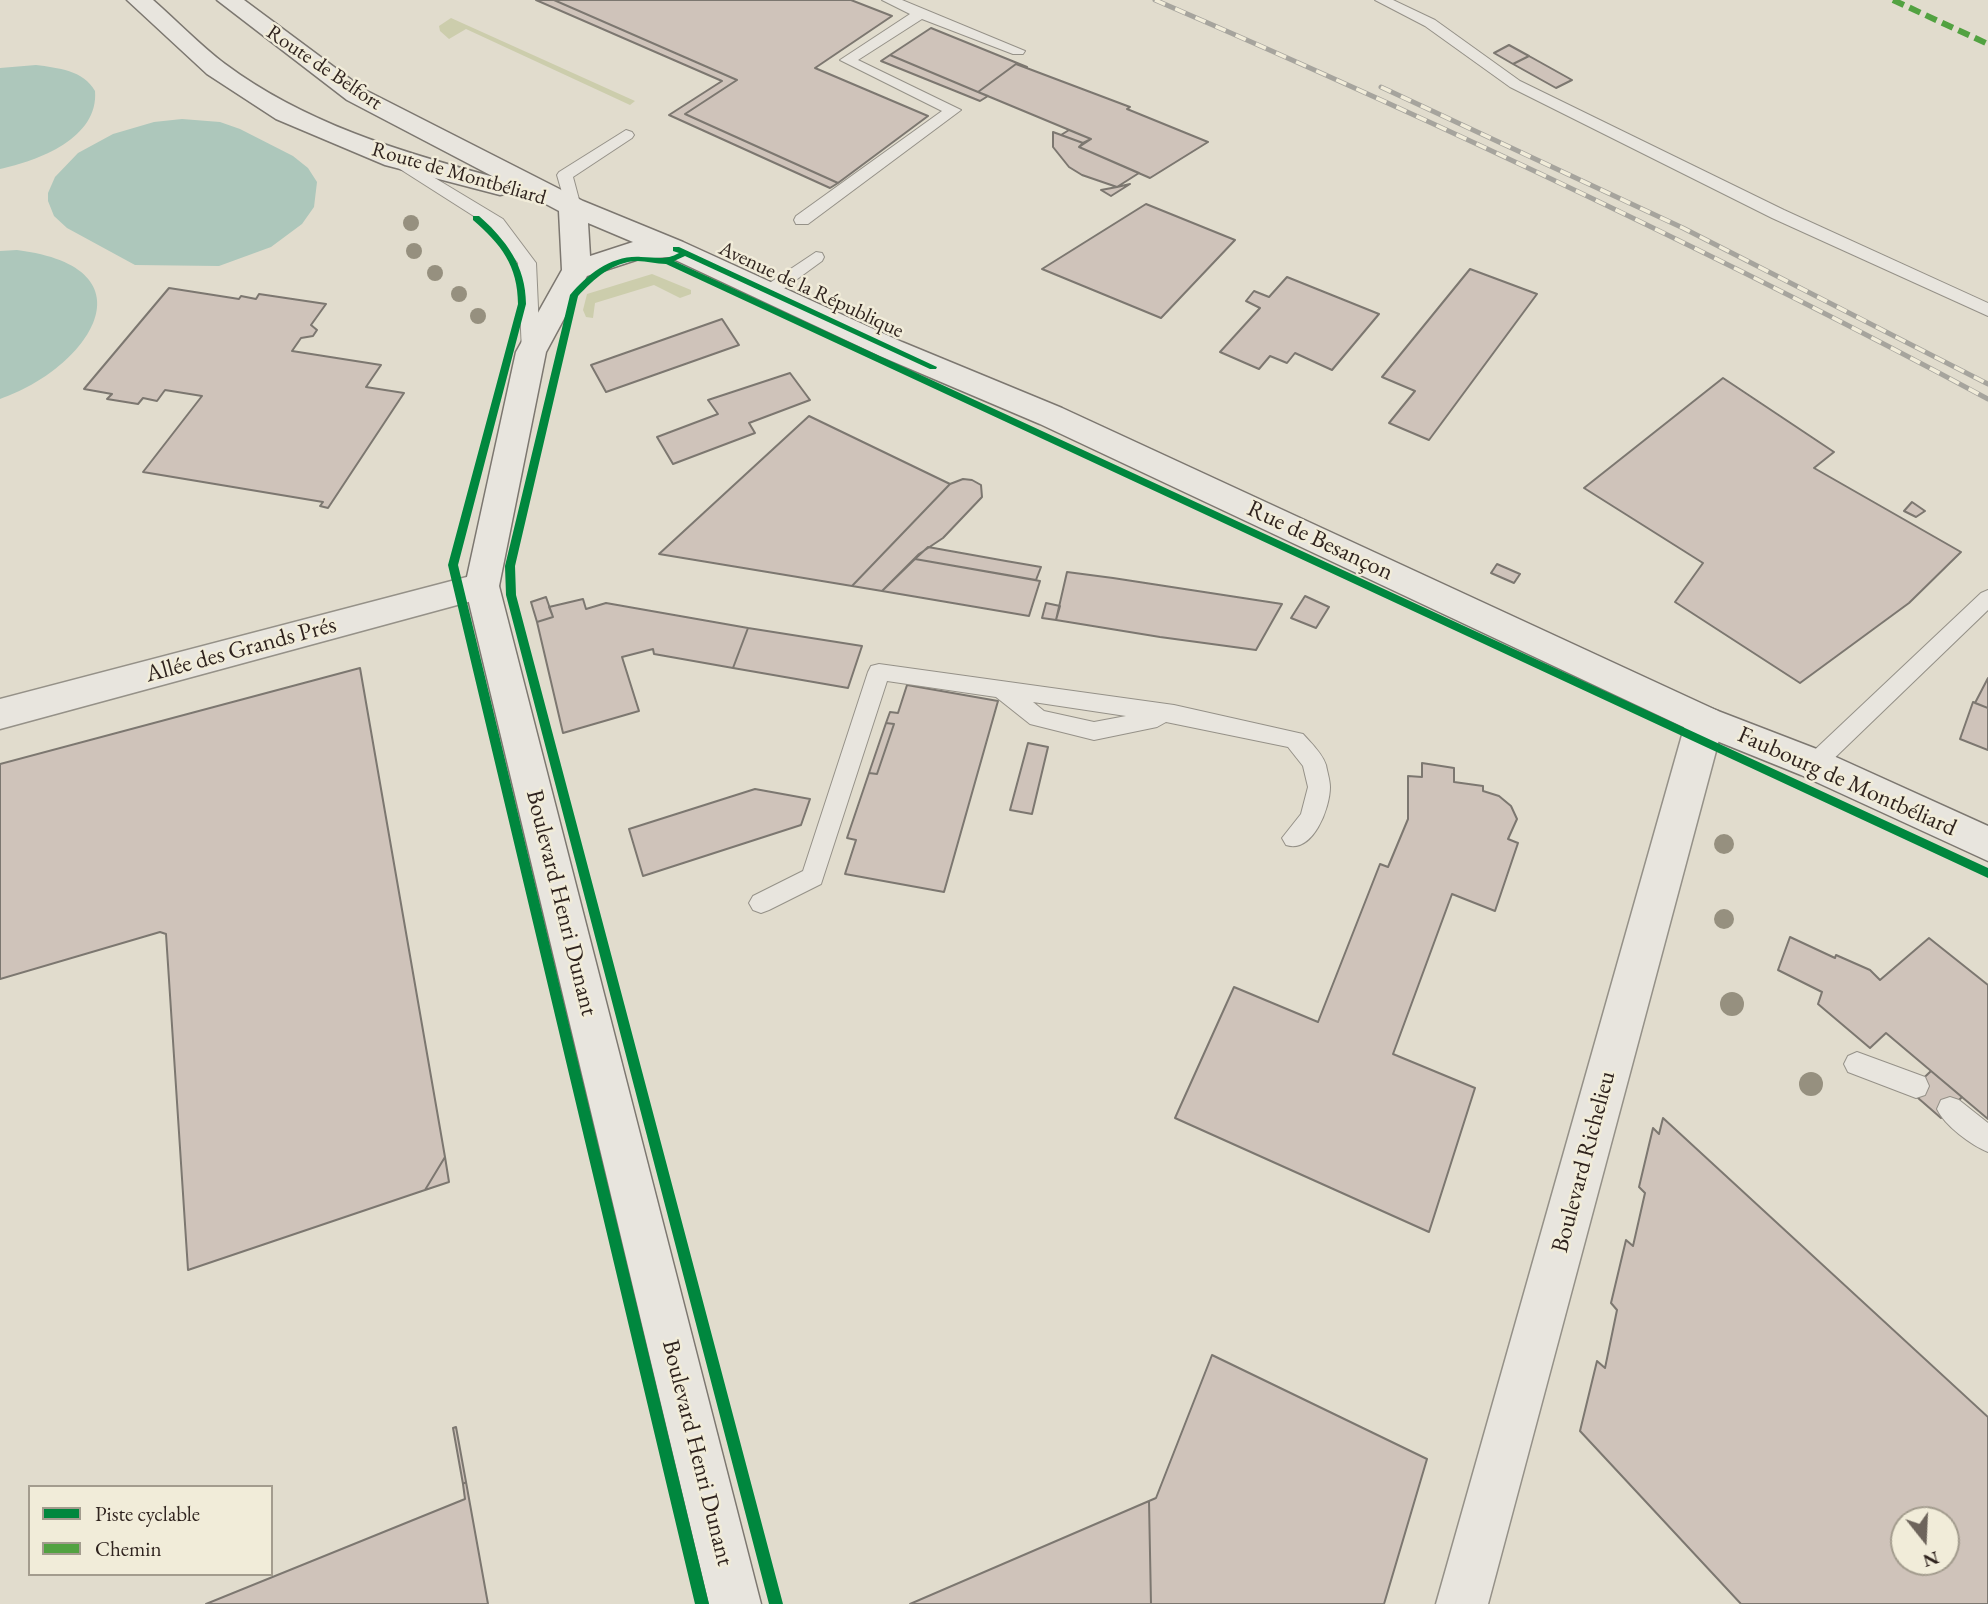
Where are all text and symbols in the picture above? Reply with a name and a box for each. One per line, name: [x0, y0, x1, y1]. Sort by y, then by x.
street label: Route de Belfort: [261, 20, 387, 116]
street label: Route de Montbéliard: [369, 137, 549, 211]
street label: Avenue de la République: [715, 236, 907, 344]
street label: Rue de Besançon: [1243, 495, 1397, 587]
street label: Allée des Grands Prés: [142, 611, 340, 689]
street label: Faubourg de Montbéliard: [1733, 721, 1961, 843]
street label: Boulevard Henri Dunant: [519, 787, 603, 1019]
street label: Boulevard Richelieu: [1546, 1068, 1622, 1256]
street label: Boulevard Henri Dunant: [655, 1337, 739, 1569]
legend: [28, 1485, 273, 1576]
text: Piste cyclable: [95, 1500, 200, 1527]
north arrow: [1890, 1506, 1960, 1576]
text: Chemin: [95, 1535, 162, 1562]
text: N: [1920, 1545, 1942, 1574]

